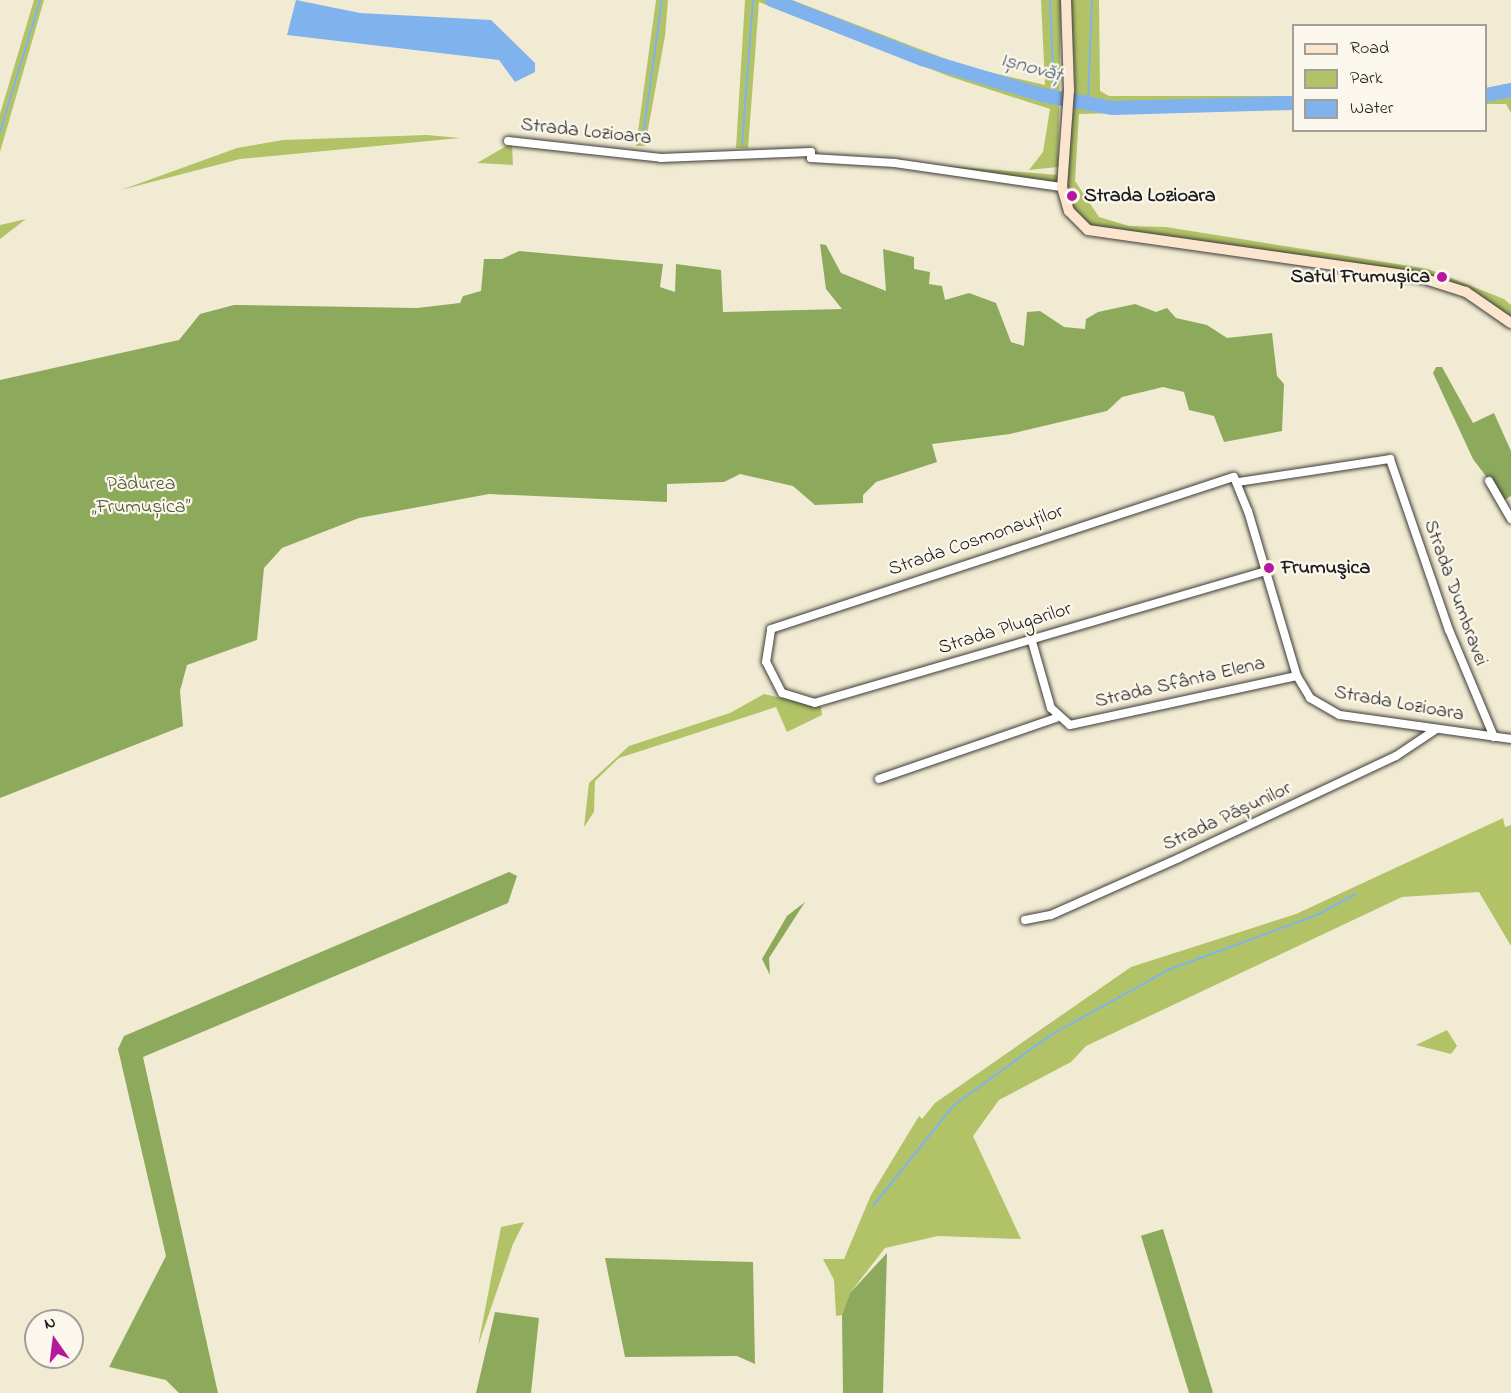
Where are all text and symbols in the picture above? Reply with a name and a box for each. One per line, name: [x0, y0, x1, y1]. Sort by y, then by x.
legend: [1292, 24, 1487, 132]
text: Road: [1350, 36, 1389, 62]
water label: Ișnovăț: [997, 48, 1065, 88]
text: Park: [1350, 66, 1383, 92]
text: Water: [1350, 96, 1393, 122]
street label: Strada Lozioara: [519, 113, 653, 151]
place label: Strada Lozioara: [1084, 184, 1216, 208]
marker: Strada Lozioara: [1065, 189, 1079, 203]
place label: Satul Frumușica: [1291, 265, 1430, 289]
marker: Satul Frumușica: [1435, 270, 1449, 284]
park label: Pădurea „Frumușica”: [92, 473, 190, 520]
street label: Strada Cosmonauților: [885, 500, 1067, 582]
street label: Strada Dumbravei: [1417, 517, 1493, 669]
place label: Frumuşica: [1281, 556, 1370, 580]
marker: Frumuşica: [1262, 561, 1276, 575]
street label: Strada Plugarilor: [935, 597, 1075, 661]
street label: Strada Sfânta Elena: [1093, 652, 1267, 714]
street label: Strada Lozioara: [1332, 681, 1466, 727]
street label: Strada Pășunilor: [1159, 777, 1295, 857]
north arrow: [24, 1309, 84, 1369]
text: N: [42, 1311, 58, 1336]

